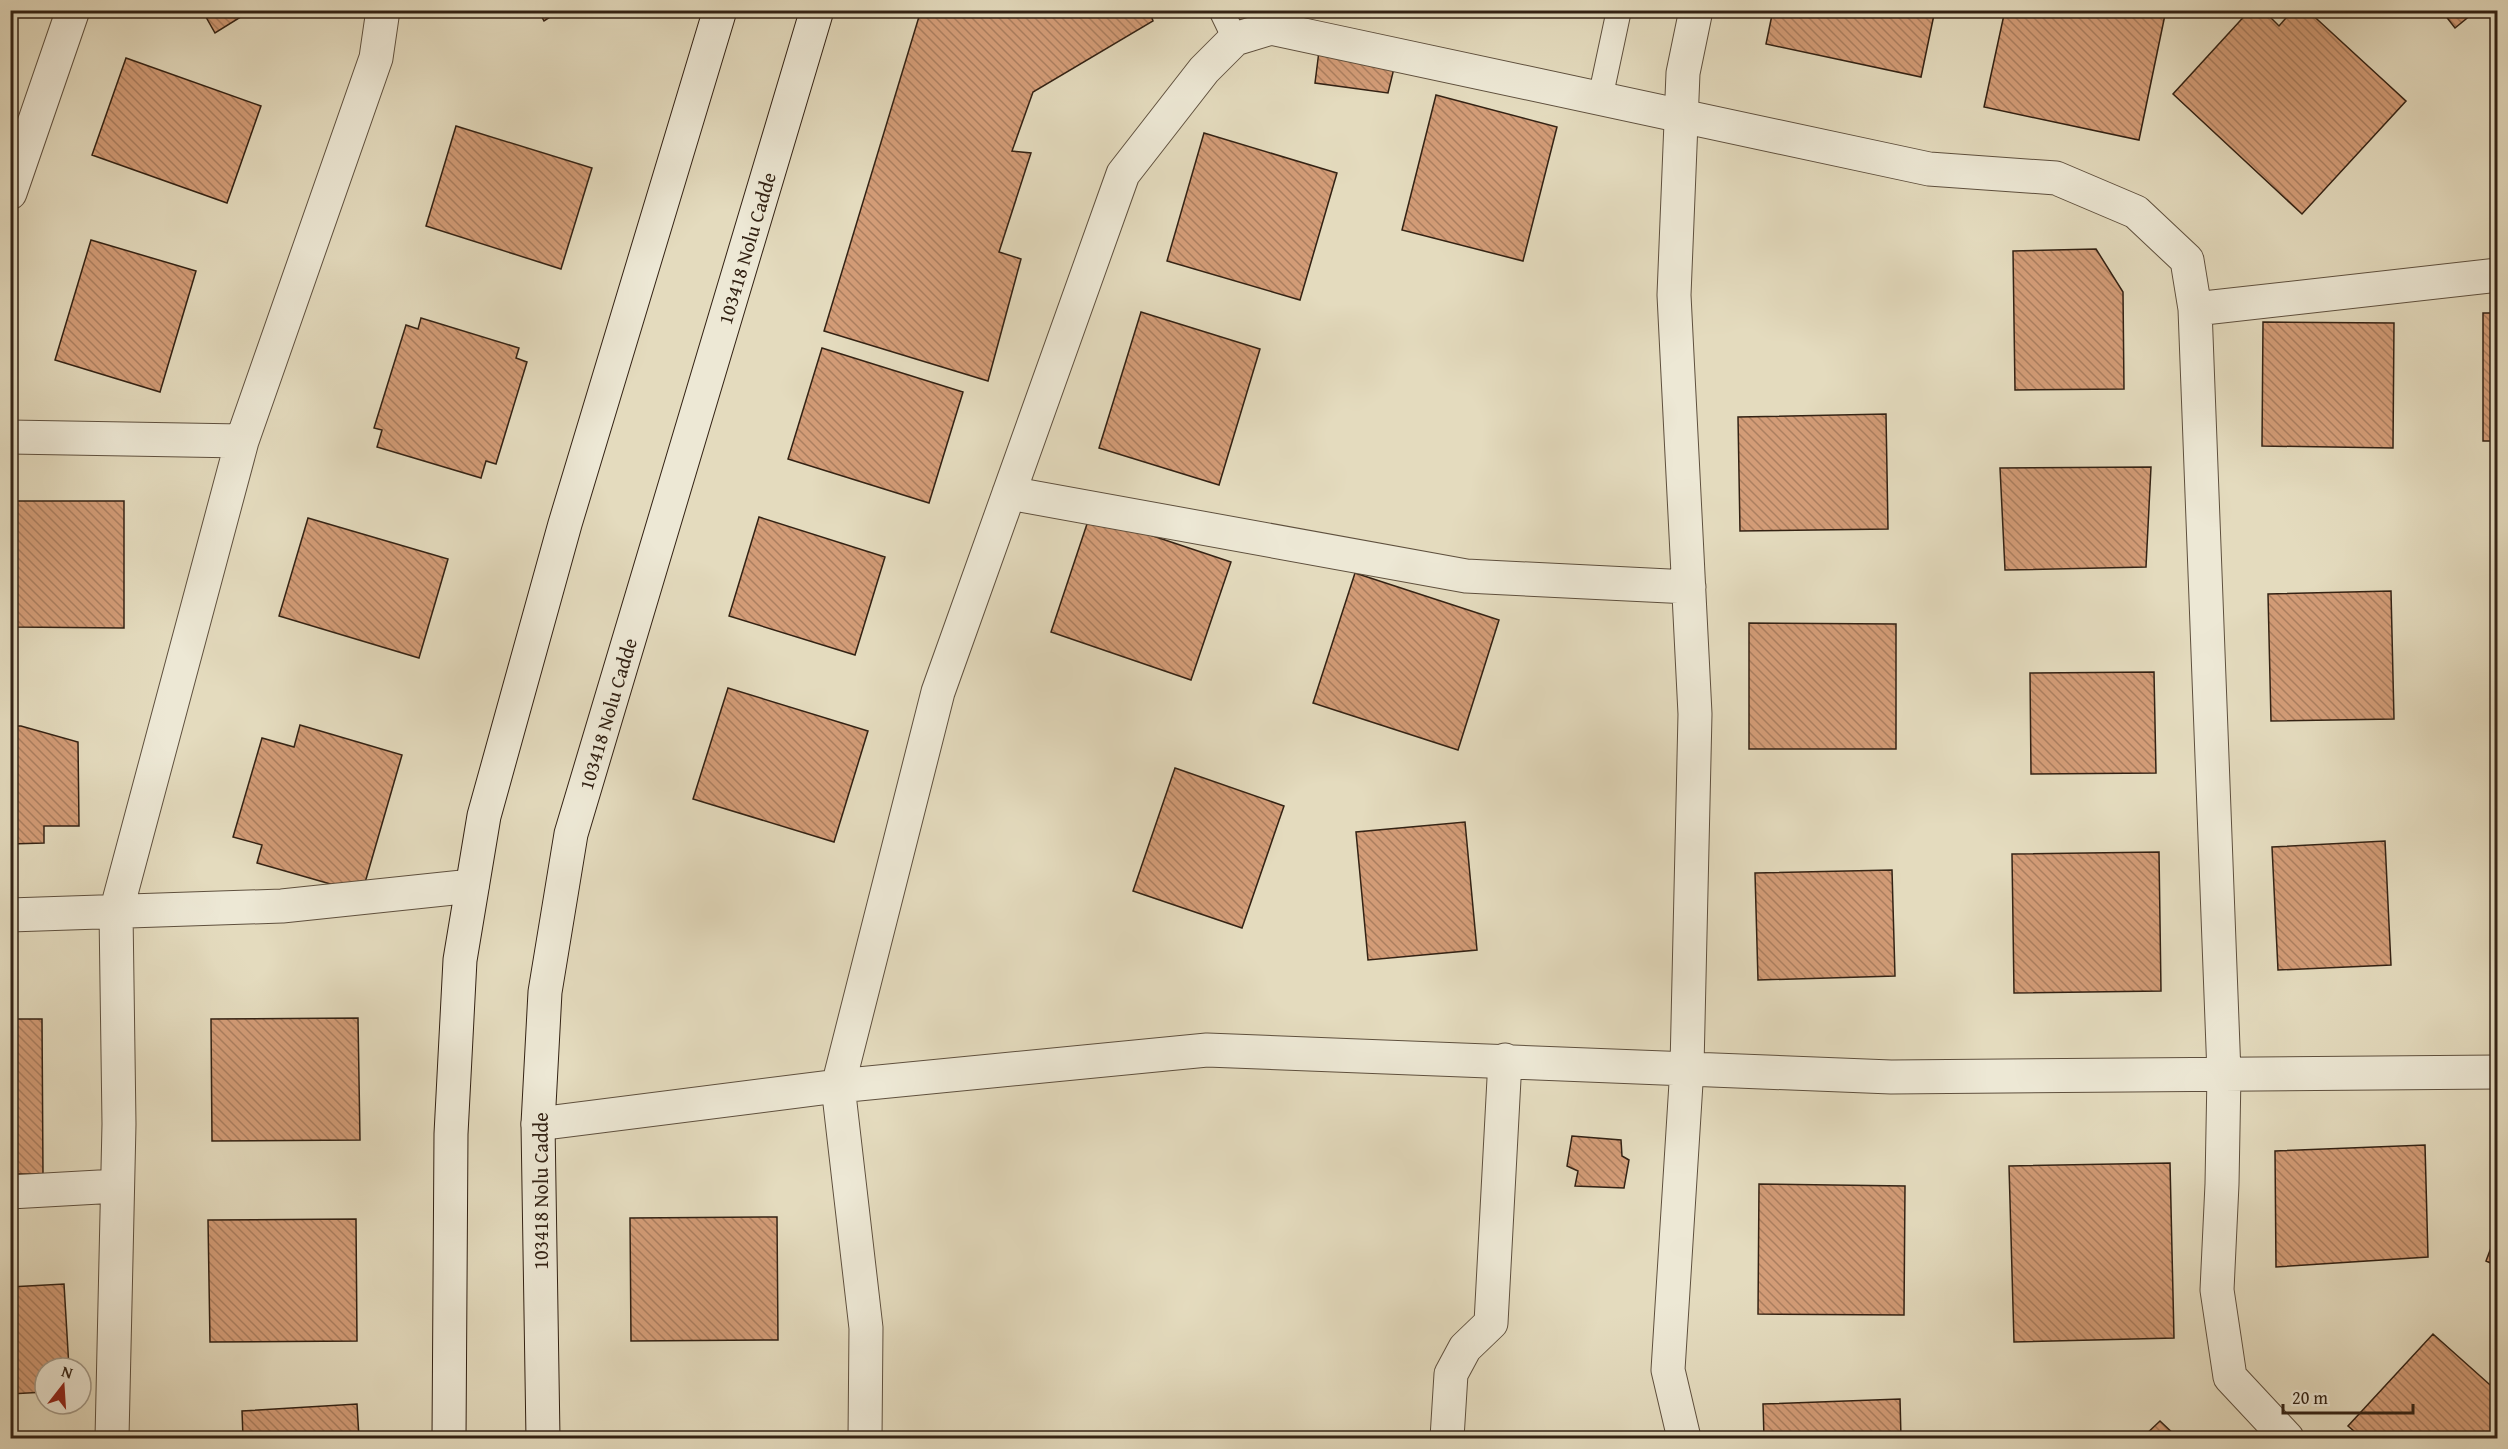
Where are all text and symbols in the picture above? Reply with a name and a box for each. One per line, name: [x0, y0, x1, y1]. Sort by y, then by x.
street label: 103418 Nolu Cadde: [710, 168, 782, 328]
street label: 103418 Nolu Cadde: [571, 634, 643, 793]
street label: 103418 Nolu Cadde: [526, 1112, 555, 1270]
north arrow: [33, 1356, 93, 1416]
text: N: [59, 1359, 76, 1385]
scale bar: [2283, 1377, 2414, 1415]
text: 20 m: [2292, 1384, 2328, 1411]

